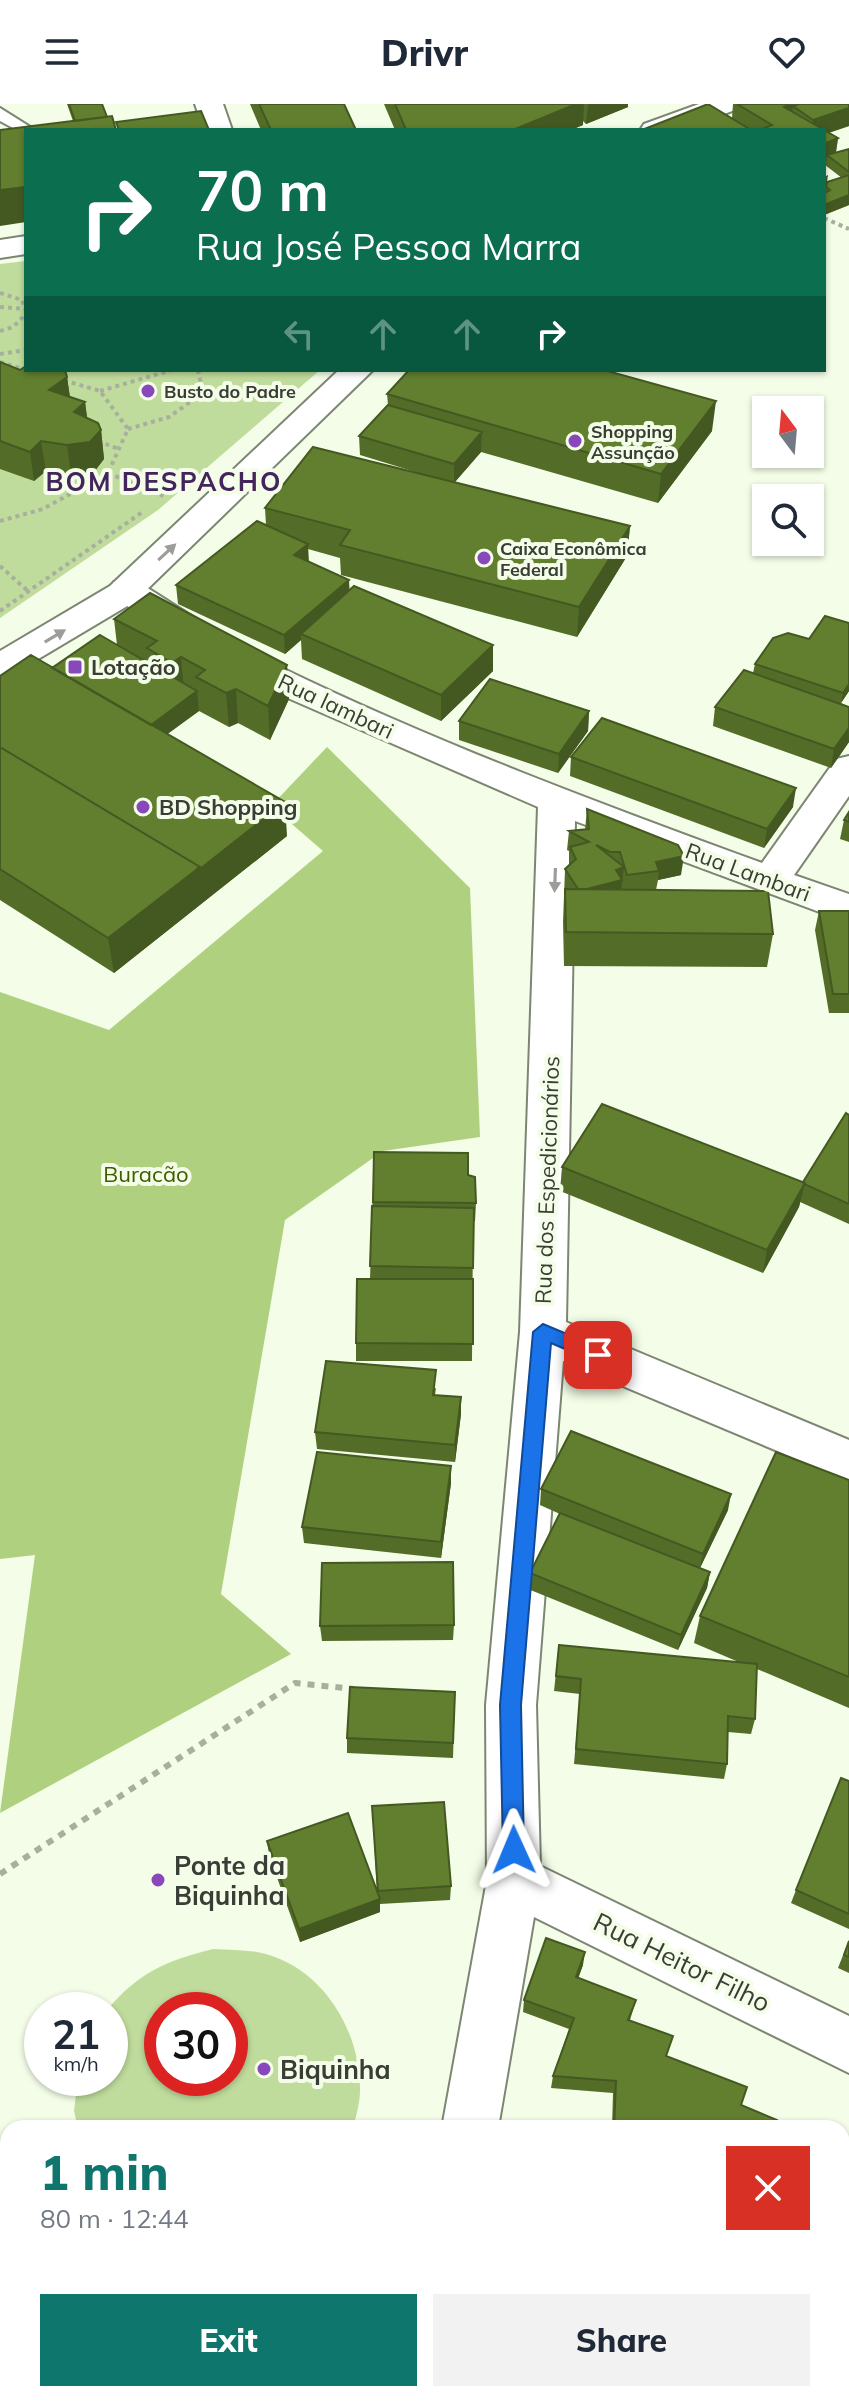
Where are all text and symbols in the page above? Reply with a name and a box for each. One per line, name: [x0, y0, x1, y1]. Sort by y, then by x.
icon: menu: [40, 30, 84, 74]
text: Drivr: [381, 30, 468, 75]
icon: heart: [765, 30, 809, 74]
text: 70 m: [196, 155, 329, 225]
icon: right: [64, 160, 168, 264]
text: Rua José Pessoa Marra: [196, 224, 581, 269]
icon: left: [277, 312, 321, 356]
icon: ahead: [361, 312, 405, 356]
icon: ahead: [445, 312, 489, 356]
icon: right: [529, 312, 573, 356]
place label: Busto do Padre: [164, 380, 296, 403]
marker: Busto do Padre: [139, 382, 157, 400]
north arrow: [752, 396, 824, 468]
map controls: [752, 396, 824, 556]
place label: Shopping Assunção: [591, 420, 675, 464]
marker: Shopping Assunção: [566, 432, 584, 450]
district label: BOM DESPACHO: [46, 465, 282, 498]
button: search: [752, 484, 824, 556]
place label: Caixa Econômica Federal: [500, 537, 647, 581]
one-way arrow: [157, 543, 176, 561]
marker: Caixa Econômica Federal: [475, 549, 493, 567]
one-way arrow: [44, 629, 66, 643]
place label: Lotação: [91, 653, 176, 681]
marker: Lotação: [66, 658, 84, 676]
street label: Rua lambari: [274, 667, 398, 745]
place label: BD Shopping: [159, 793, 297, 821]
marker: BD Shopping: [134, 798, 152, 816]
street label: Rua Lambari: [682, 836, 814, 908]
one-way arrow: [548, 868, 561, 893]
street label: Rua dos Espedicionários: [529, 1056, 565, 1304]
park label: Buracão: [103, 1160, 189, 1188]
pin: [564, 1321, 632, 1389]
icon: arrive: [576, 1333, 620, 1377]
position arrow: [472, 1808, 556, 1892]
place label: Ponte da Biquinha: [174, 1849, 285, 1912]
marker: Ponte da Biquinha: [149, 1871, 167, 1889]
street label: Rua Heitor Filho: [588, 1905, 776, 2019]
speed limit sign: 30: [144, 1992, 248, 2096]
text: 21: [52, 2009, 100, 2059]
text: km/h: [53, 2051, 99, 2076]
place label: Biquinha: [280, 2053, 391, 2086]
marker: Biquinha: [255, 2060, 273, 2078]
text: 1 min: [40, 2142, 169, 2202]
button: close: [726, 2146, 810, 2230]
text: 80 m · 12:44: [40, 2202, 189, 2235]
button: Exit: [40, 2294, 417, 2386]
button: Share: [433, 2294, 810, 2386]

